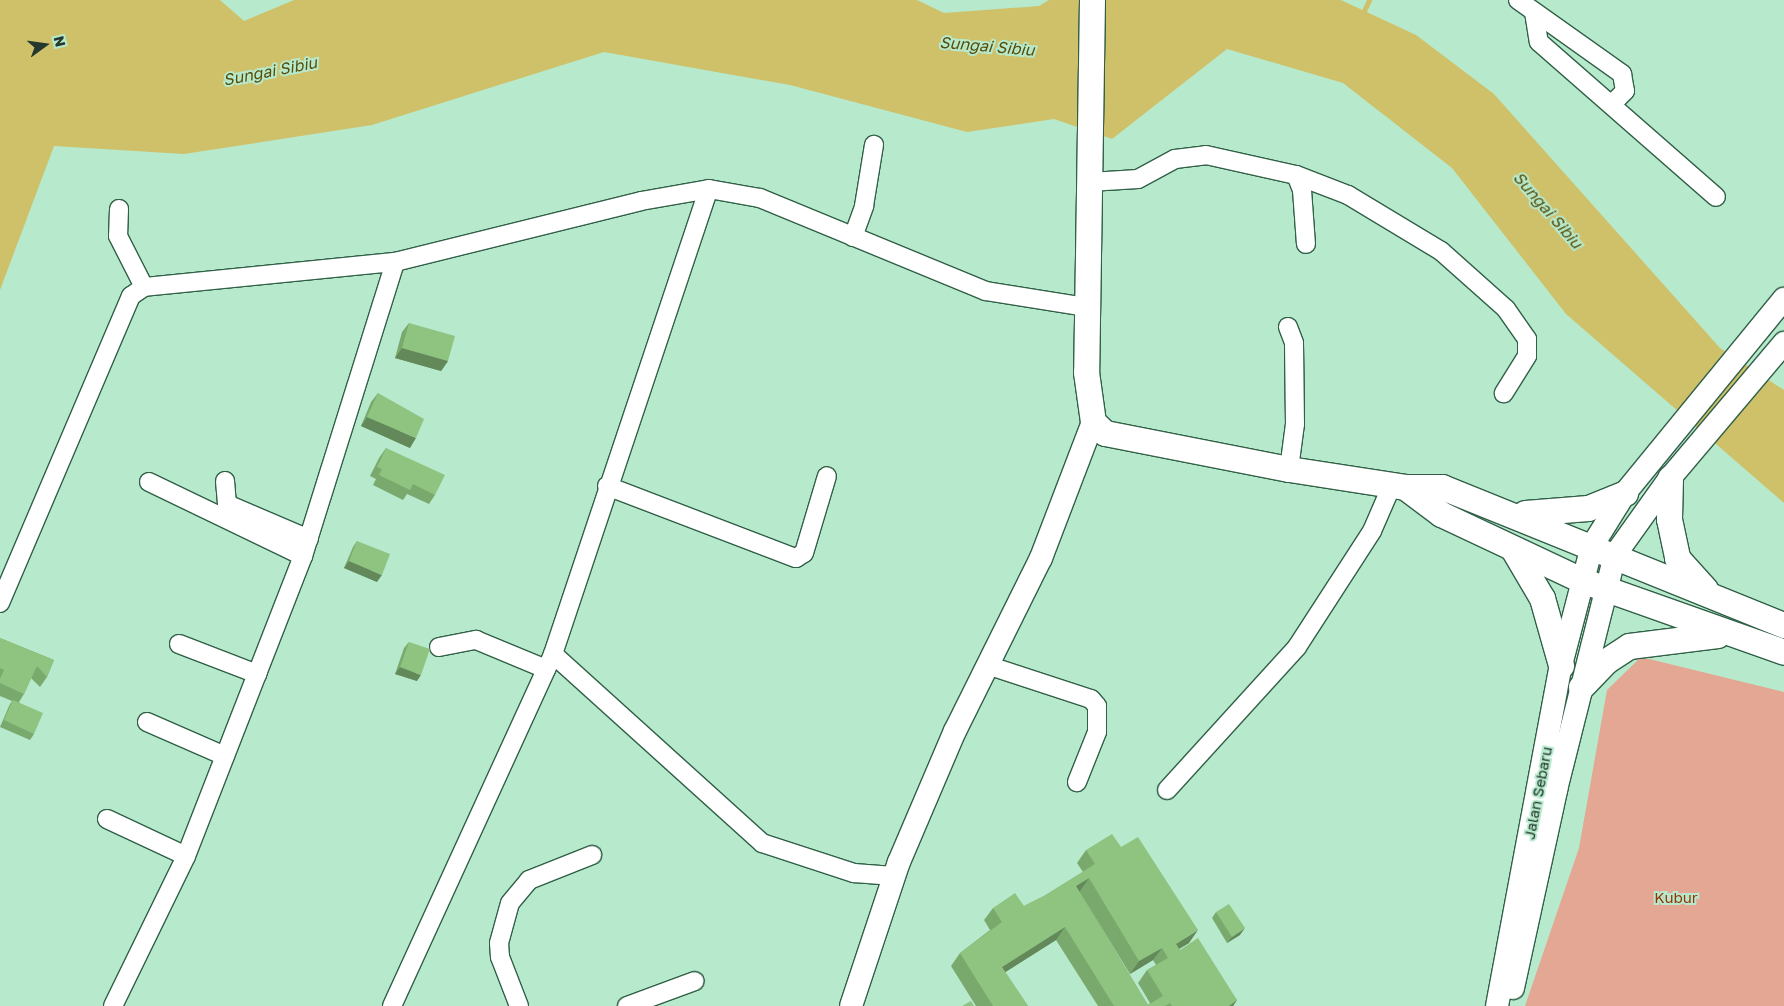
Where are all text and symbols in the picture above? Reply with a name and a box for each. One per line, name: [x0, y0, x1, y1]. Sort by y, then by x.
north arrow: [20, 20, 70, 70]
water label: Sungai Sibiu: [939, 32, 1035, 60]
text: N: [51, 34, 70, 48]
water label: Sungai Sibiu: [221, 52, 319, 90]
water label: Sungai Sibiu: [1510, 168, 1586, 252]
street label: Jalan Sebaru: [1520, 745, 1556, 841]
park label: Kubur: [1654, 889, 1698, 907]

